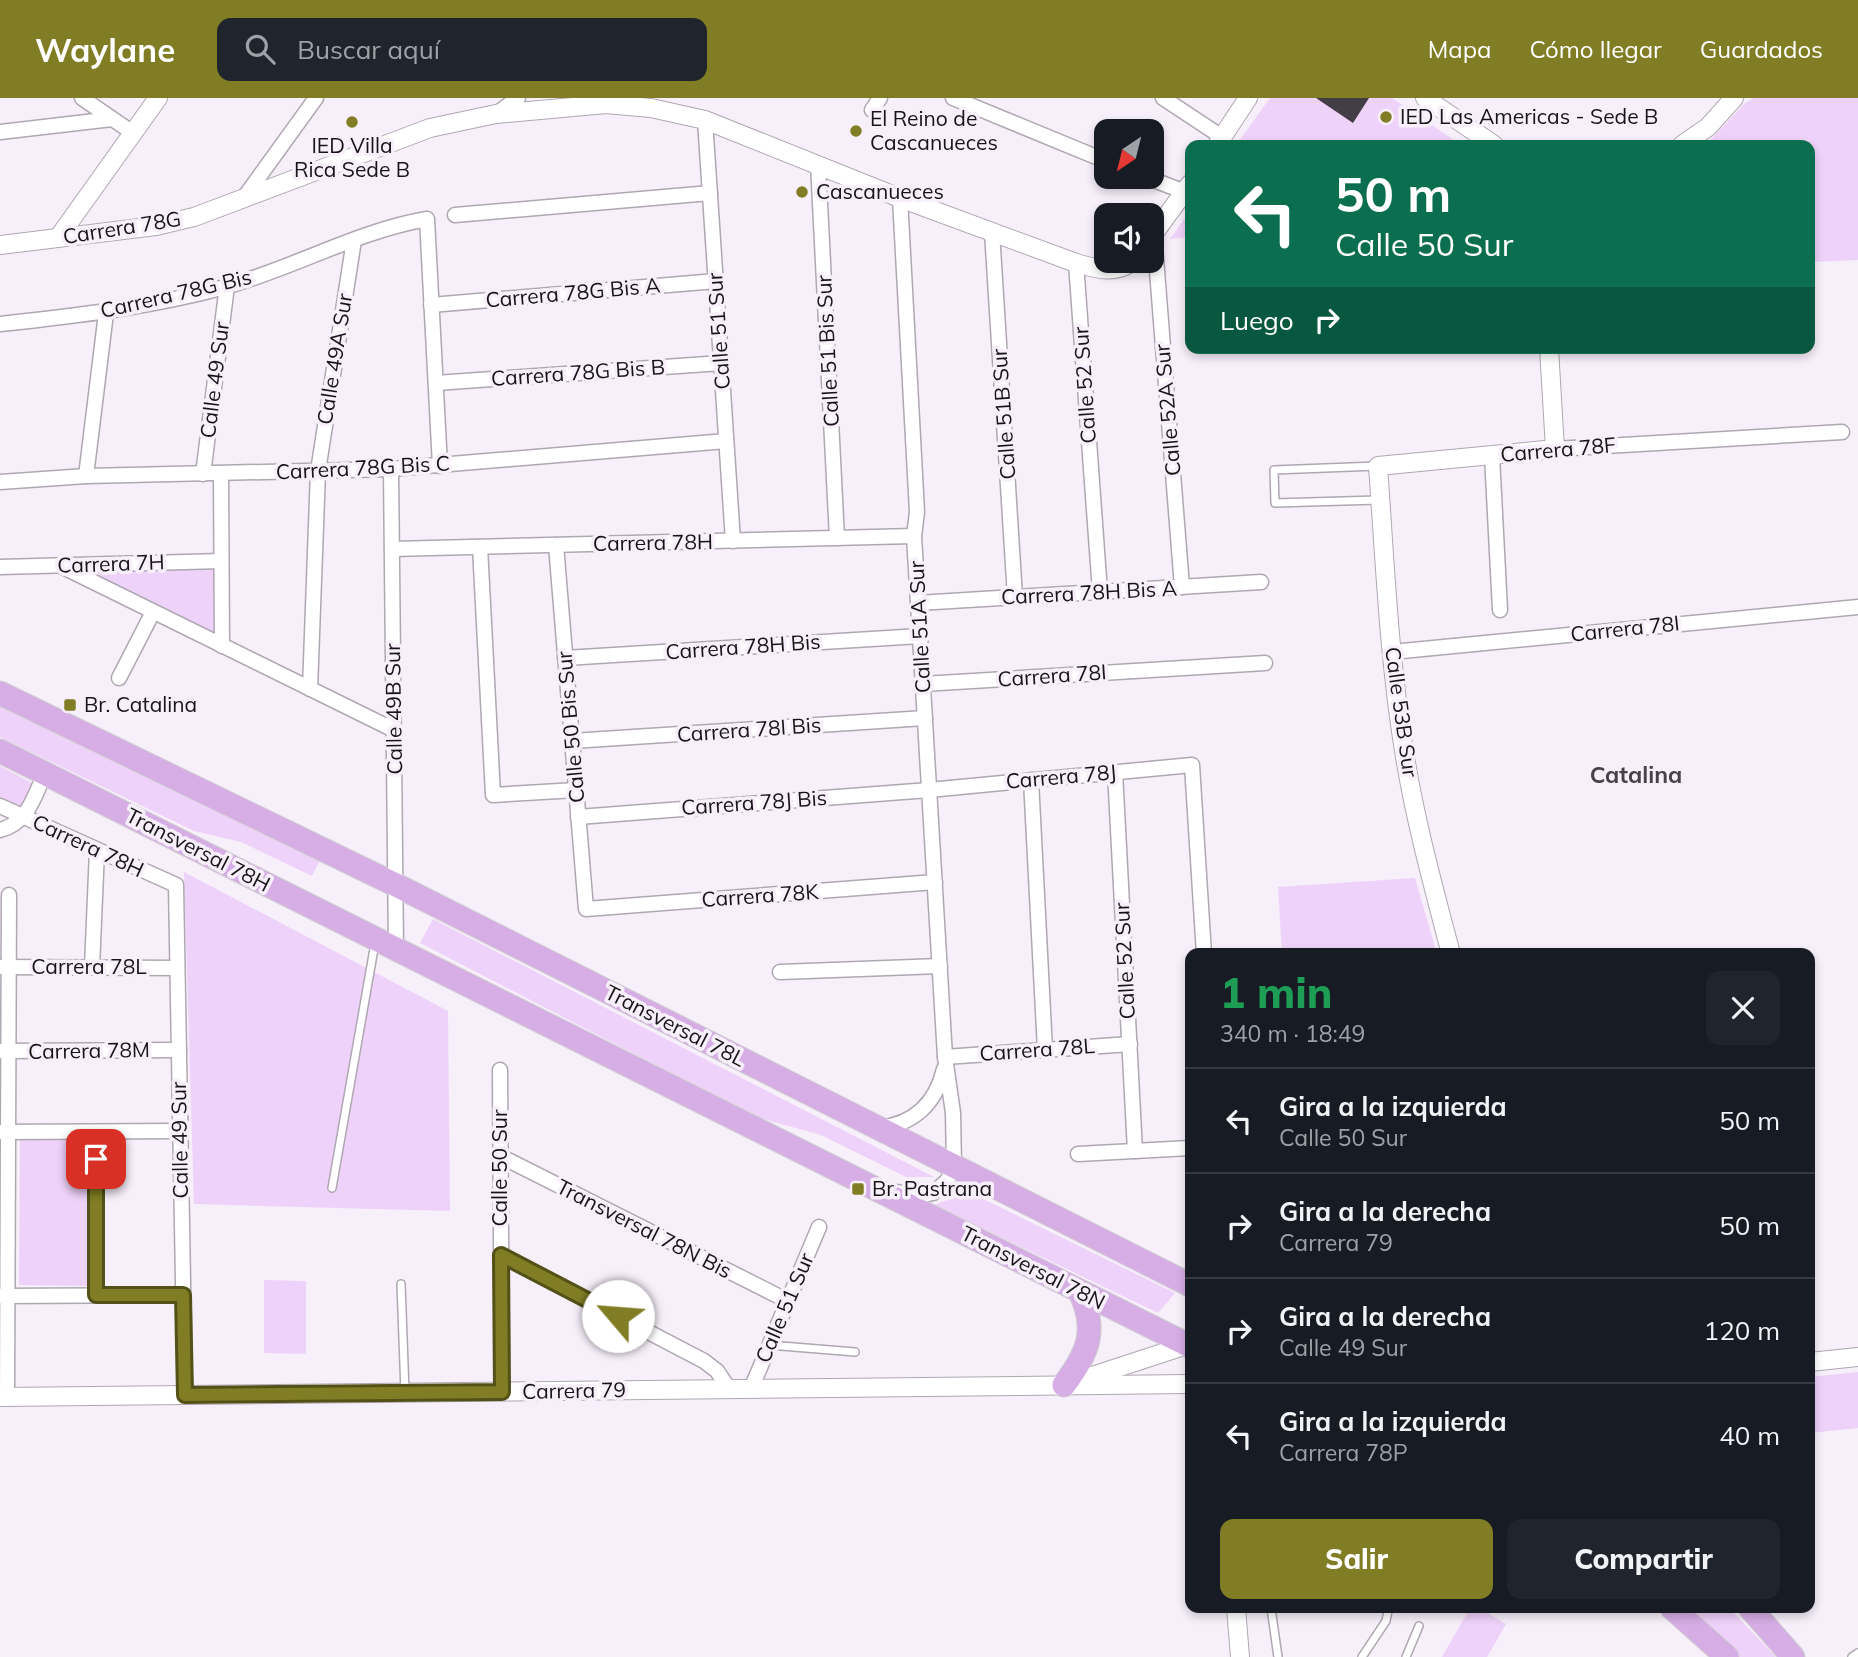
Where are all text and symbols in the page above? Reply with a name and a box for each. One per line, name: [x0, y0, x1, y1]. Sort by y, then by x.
search box: [217, 18, 707, 81]
text: Waylane: [35, 29, 175, 70]
icon: search: [241, 30, 279, 68]
text: Buscar aquí: [297, 33, 440, 66]
text: Mapa: [1428, 34, 1491, 64]
text: Cómo llegar: [1529, 34, 1662, 64]
text: Guardados: [1700, 34, 1823, 64]
place label: IED Las Americas - Sede B: [1400, 103, 1658, 129]
place label: El Reino de Cascanueces: [870, 105, 998, 155]
marker: IED Las Americas - Sede B: [1378, 109, 1394, 125]
marker: IED Villa Rica Sede B: [344, 114, 360, 130]
north arrow: [1094, 119, 1164, 189]
map controls: [1094, 119, 1164, 273]
marker: El Reino de Cascanueces: [848, 123, 864, 139]
place label: IED Villa Rica Sede B: [294, 132, 410, 182]
text: 50 m: [1335, 163, 1451, 224]
icon: left: [1220, 168, 1311, 259]
place label: Cascanueces: [816, 178, 944, 204]
marker: Cascanueces: [794, 184, 810, 200]
button: sound: [1094, 203, 1164, 273]
street label: Carrera 78G: [61, 205, 183, 249]
text: Calle 50 Sur: [1335, 224, 1513, 264]
street label: Carrera 78G Bis: [98, 263, 254, 323]
street label: Carrera 78G Bis A: [484, 271, 662, 313]
street label: Calle 51 Sur: [701, 271, 735, 390]
street label: Calle 51 Bis Sur: [810, 274, 844, 428]
street label: Calle 49A Sur: [311, 291, 357, 426]
icon: right: [1308, 301, 1346, 339]
text: Luego: [1220, 304, 1294, 337]
street label: Calle 49 Sur: [194, 320, 234, 440]
street label: Calle 52 Sur: [1067, 325, 1101, 444]
street label: Calle 52A Sur: [1148, 343, 1186, 477]
street label: Calle 51B Sur: [985, 347, 1021, 480]
street label: Carrera 78G Bis B: [490, 353, 666, 391]
street label: Carrera 78F: [1499, 431, 1617, 467]
street label: Carrera 78G Bis C: [275, 449, 451, 485]
street label: Carrera 78H: [593, 528, 713, 556]
street label: Carrera 7H: [57, 548, 165, 578]
street label: Calle 51A Sur: [903, 560, 935, 694]
street label: Carrera 78H Bis A: [1000, 574, 1178, 610]
street label: Carrera 78I: [1569, 609, 1681, 647]
street label: Carrera 78H Bis: [665, 628, 821, 664]
street label: Calle 49B Sur: [379, 643, 407, 775]
street label: Calle 53B Sur: [1380, 645, 1424, 779]
street label: Calle 50 Bis Sur: [550, 650, 590, 804]
street label: Carrera 78I: [996, 658, 1107, 692]
place label: Br. Catalina: [84, 691, 197, 717]
marker: Br. Catalina: [62, 697, 78, 713]
street label: Carrera 78I Bis: [676, 711, 822, 747]
street label: Carrera 78J: [1005, 758, 1117, 794]
district label: Catalina: [1590, 760, 1682, 789]
street label: Carrera 78J Bis: [680, 784, 828, 820]
street label: Transversal 78H: [122, 802, 275, 897]
street label: Carrera 78H: [29, 808, 148, 882]
street label: Carrera 78K: [701, 878, 820, 912]
street label: Calle 52 Sur: [1108, 902, 1140, 1020]
street label: Carrera 78L: [31, 953, 147, 979]
text: 1 min: [1220, 966, 1333, 1019]
button: close: [1706, 971, 1780, 1045]
street label: Transversal 78L: [601, 979, 750, 1072]
text: 340 m · 18:49: [1220, 1019, 1365, 1048]
street label: Carrera 78L: [978, 1032, 1096, 1066]
street label: Carrera 78M: [28, 1036, 150, 1064]
street label: Calle 49 Sur: [165, 1081, 193, 1199]
text: Gira a la izquierda: [1279, 1090, 1507, 1123]
icon: left: [1220, 1102, 1258, 1140]
text: 50 m: [1719, 1104, 1780, 1137]
street label: Calle 50 Sur: [486, 1109, 512, 1227]
text: Calle 50 Sur: [1279, 1123, 1407, 1152]
pin: [66, 1129, 126, 1189]
icon: arrive: [77, 1140, 115, 1178]
street label: Transversal 78N Bis: [552, 1173, 736, 1284]
place label: Br. Pastrana: [872, 1175, 992, 1201]
marker: Br. Pastrana: [850, 1181, 866, 1197]
text: Gira a la derecha: [1279, 1195, 1491, 1228]
icon: right: [1220, 1207, 1258, 1245]
text: 50 m: [1719, 1209, 1780, 1242]
street label: Transversal 78N: [957, 1220, 1110, 1315]
text: Carrera 79: [1279, 1228, 1393, 1257]
street label: Calle 51 Sur: [749, 1248, 819, 1367]
position arrow: [581, 1279, 655, 1353]
text: Gira a la derecha: [1279, 1300, 1491, 1333]
icon: right: [1220, 1312, 1258, 1350]
text: 120 m: [1704, 1314, 1780, 1347]
text: Calle 49 Sur: [1279, 1333, 1407, 1362]
street label: Carrera 79: [522, 1376, 626, 1404]
text: Gira a la izquierda: [1279, 1405, 1507, 1438]
icon: left: [1220, 1417, 1258, 1455]
text: 40 m: [1719, 1419, 1780, 1452]
text: Carrera 78P: [1279, 1438, 1408, 1467]
button: Salir: [1220, 1519, 1493, 1599]
button: Compartir: [1507, 1519, 1780, 1599]

